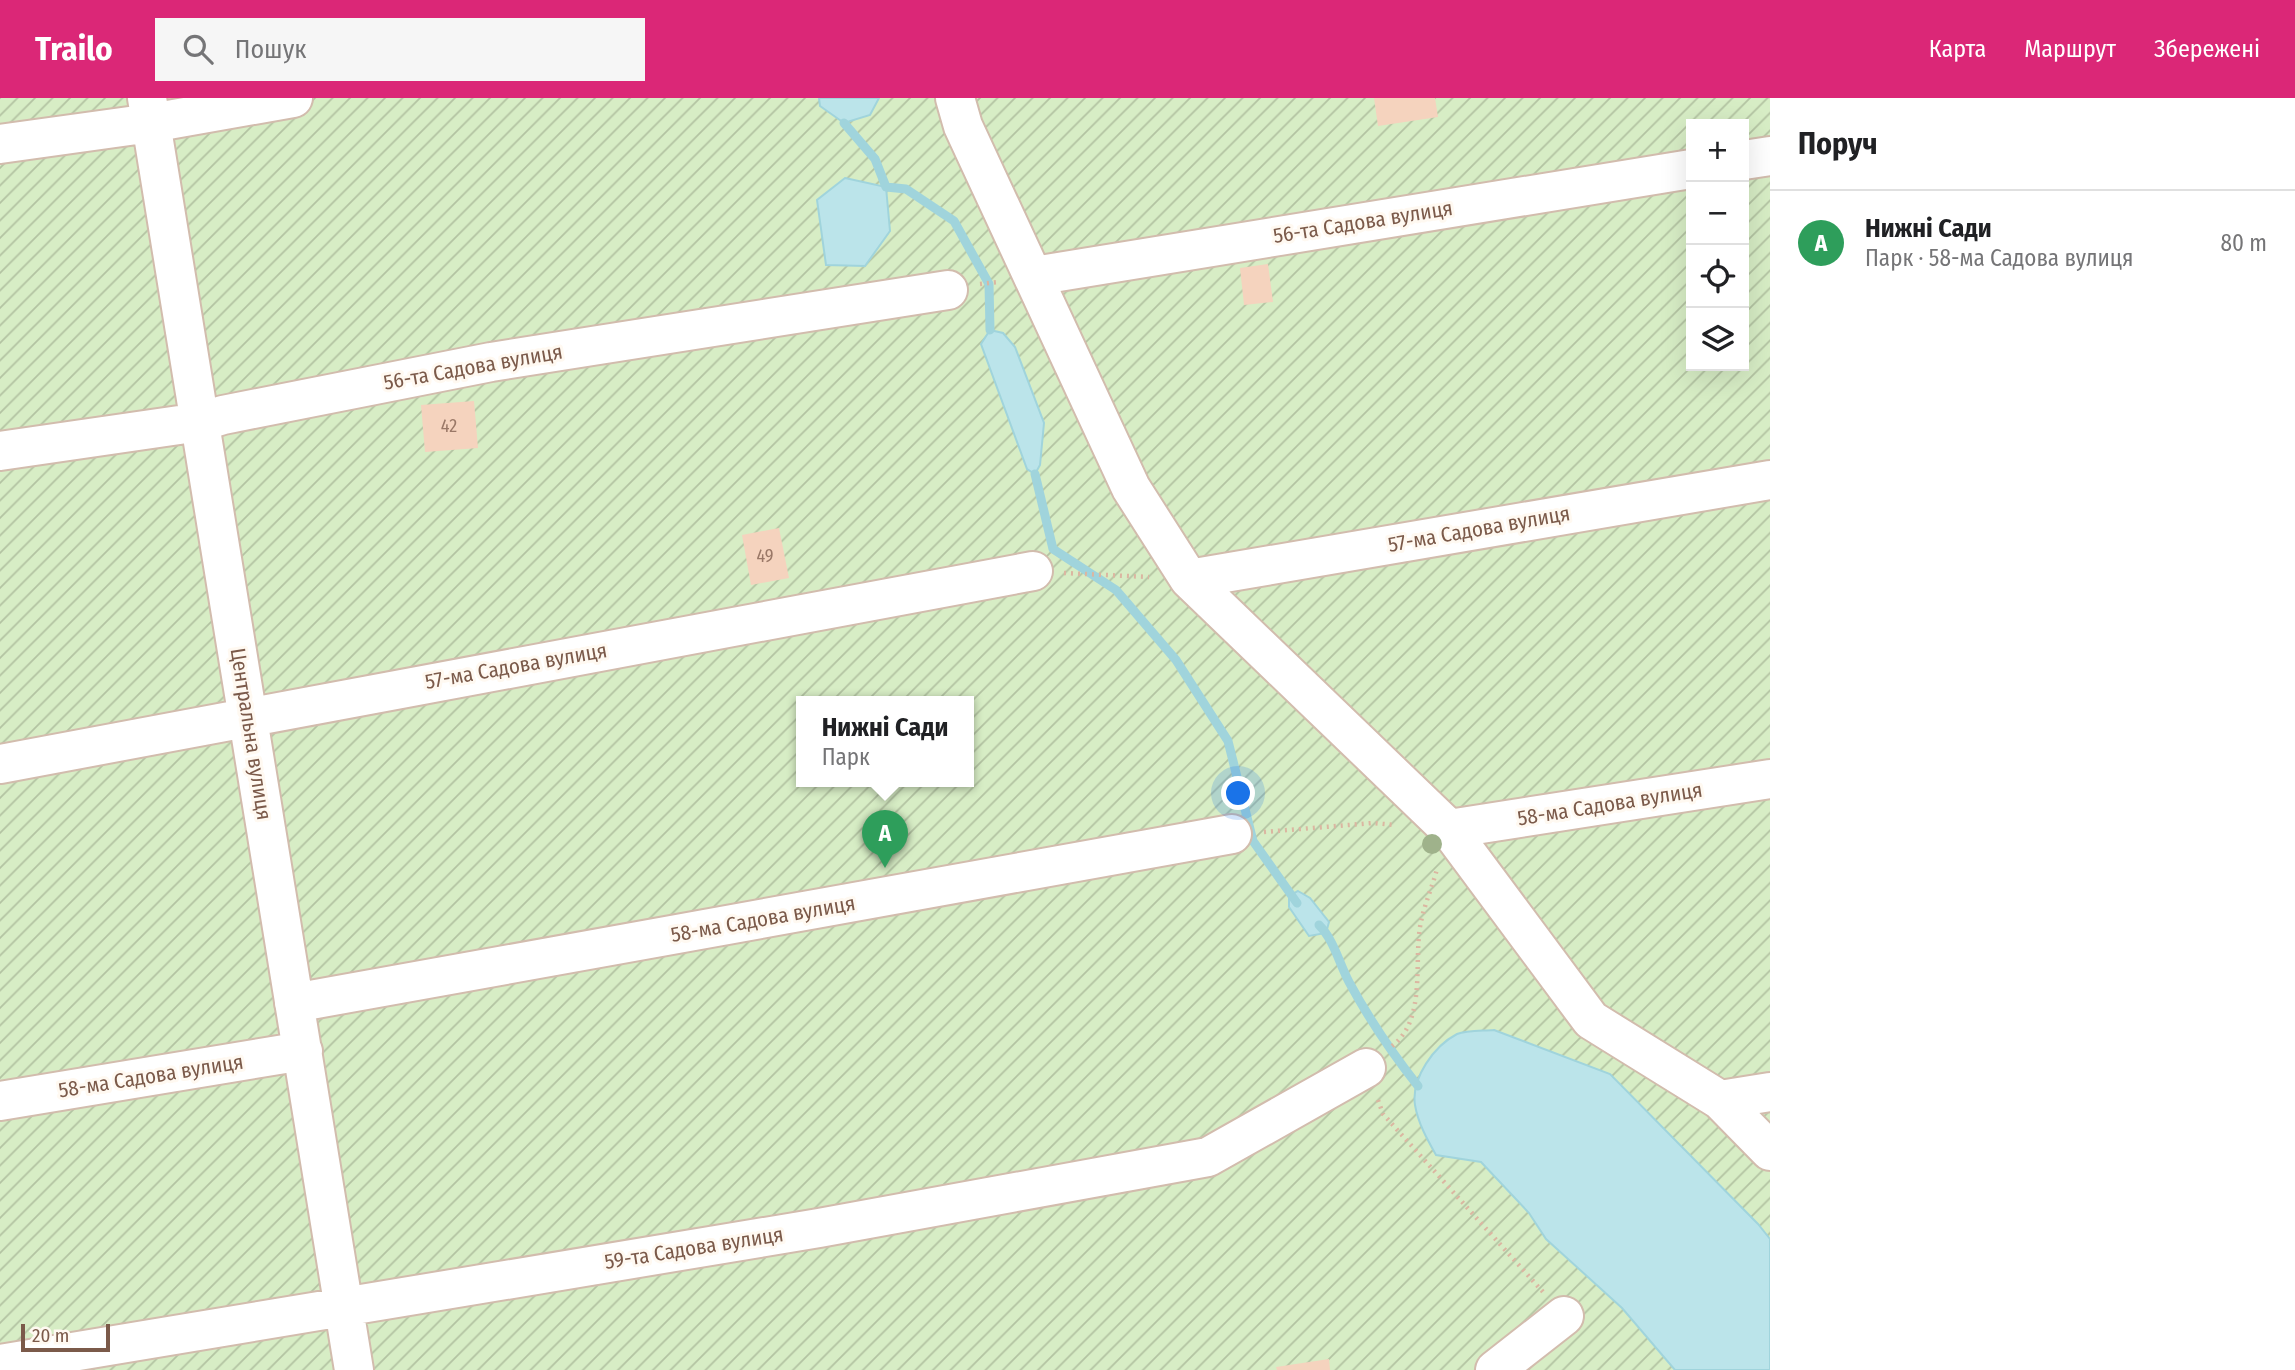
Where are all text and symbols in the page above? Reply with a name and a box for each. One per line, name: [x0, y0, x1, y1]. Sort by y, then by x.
search box: [155, 18, 645, 81]
text: Trailo: [35, 29, 113, 69]
icon: search: [179, 30, 217, 68]
text: Пошук: [235, 34, 306, 65]
text: Карта: [1929, 35, 1986, 63]
text: Маршрут: [2024, 35, 2116, 63]
text: Збережені: [2154, 35, 2260, 63]
map controls: [1686, 119, 1749, 371]
button: +: [1686, 119, 1749, 182]
text: Поруч: [1798, 126, 1877, 162]
button: −: [1686, 182, 1749, 245]
street label: 56-та Садова вулиця: [1271, 195, 1455, 249]
text: Нижні Сади: [1865, 213, 1992, 244]
text: A: [1815, 229, 1827, 257]
text: 80 m: [2220, 229, 2267, 257]
text: Парк · 58-ма Садова вулиця: [1865, 244, 2133, 272]
button: locate: [1686, 245, 1749, 308]
button: layers: [1686, 308, 1749, 371]
street label: 56-та Садова вулиця: [381, 338, 565, 396]
house number: 42: [441, 415, 457, 437]
street label: 57-ма Садова вулиця: [1386, 500, 1572, 558]
house number: 49: [756, 545, 774, 567]
street label: 57-ма Садова вулиця: [423, 637, 609, 695]
street label: Центральна вулиця: [225, 646, 277, 822]
popup: [796, 696, 974, 787]
text: Нижні Сади: [822, 712, 948, 743]
text: Парк: [822, 743, 870, 771]
your location: [1221, 776, 1255, 810]
street label: 58-ма Садова вулиця: [1516, 777, 1704, 831]
pin: A: [862, 810, 908, 868]
street label: 58-ма Садова вулиця: [669, 890, 857, 948]
street label: 58-ма Садова вулиця: [57, 1049, 245, 1103]
street label: 59-та Садова вулиця: [603, 1221, 785, 1275]
scale bar: [21, 1321, 110, 1353]
text: 20 m: [32, 1324, 69, 1347]

